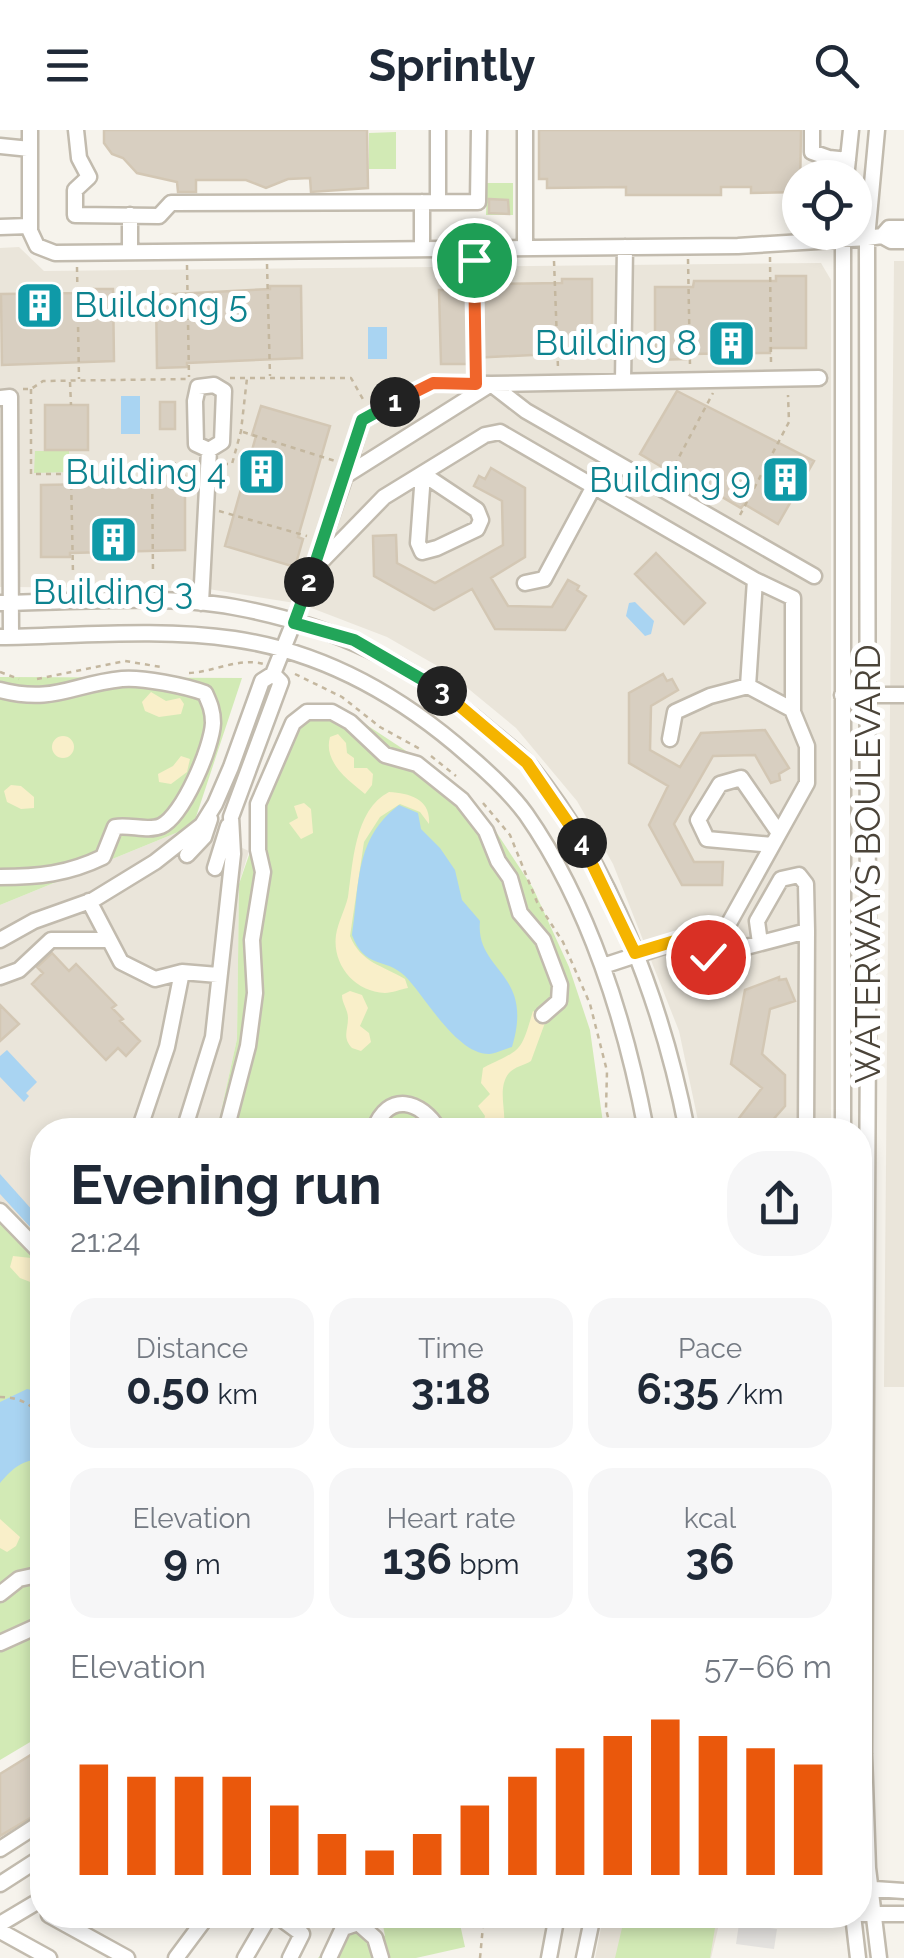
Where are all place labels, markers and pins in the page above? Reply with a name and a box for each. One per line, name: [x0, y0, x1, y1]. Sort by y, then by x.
pin: [432, 218, 517, 303]
building icon: Buildong 5: [13, 279, 65, 331]
place label: Buildong 5: [74, 284, 248, 325]
building icon: Building 8: [706, 317, 758, 369]
place label: Building 8: [535, 322, 697, 363]
pin: 1: [370, 377, 420, 427]
building icon: Building 4: [235, 446, 287, 498]
place label: Building 4: [65, 451, 226, 492]
building icon: Building 9: [760, 454, 812, 506]
place label: Building 9: [589, 459, 751, 500]
building icon: Building 3: [87, 514, 139, 566]
pin: 2: [284, 557, 334, 607]
place label: Building 3: [33, 571, 193, 612]
pin: 3: [417, 666, 467, 716]
pin: 4: [557, 818, 607, 868]
pin: [666, 915, 751, 1000]

